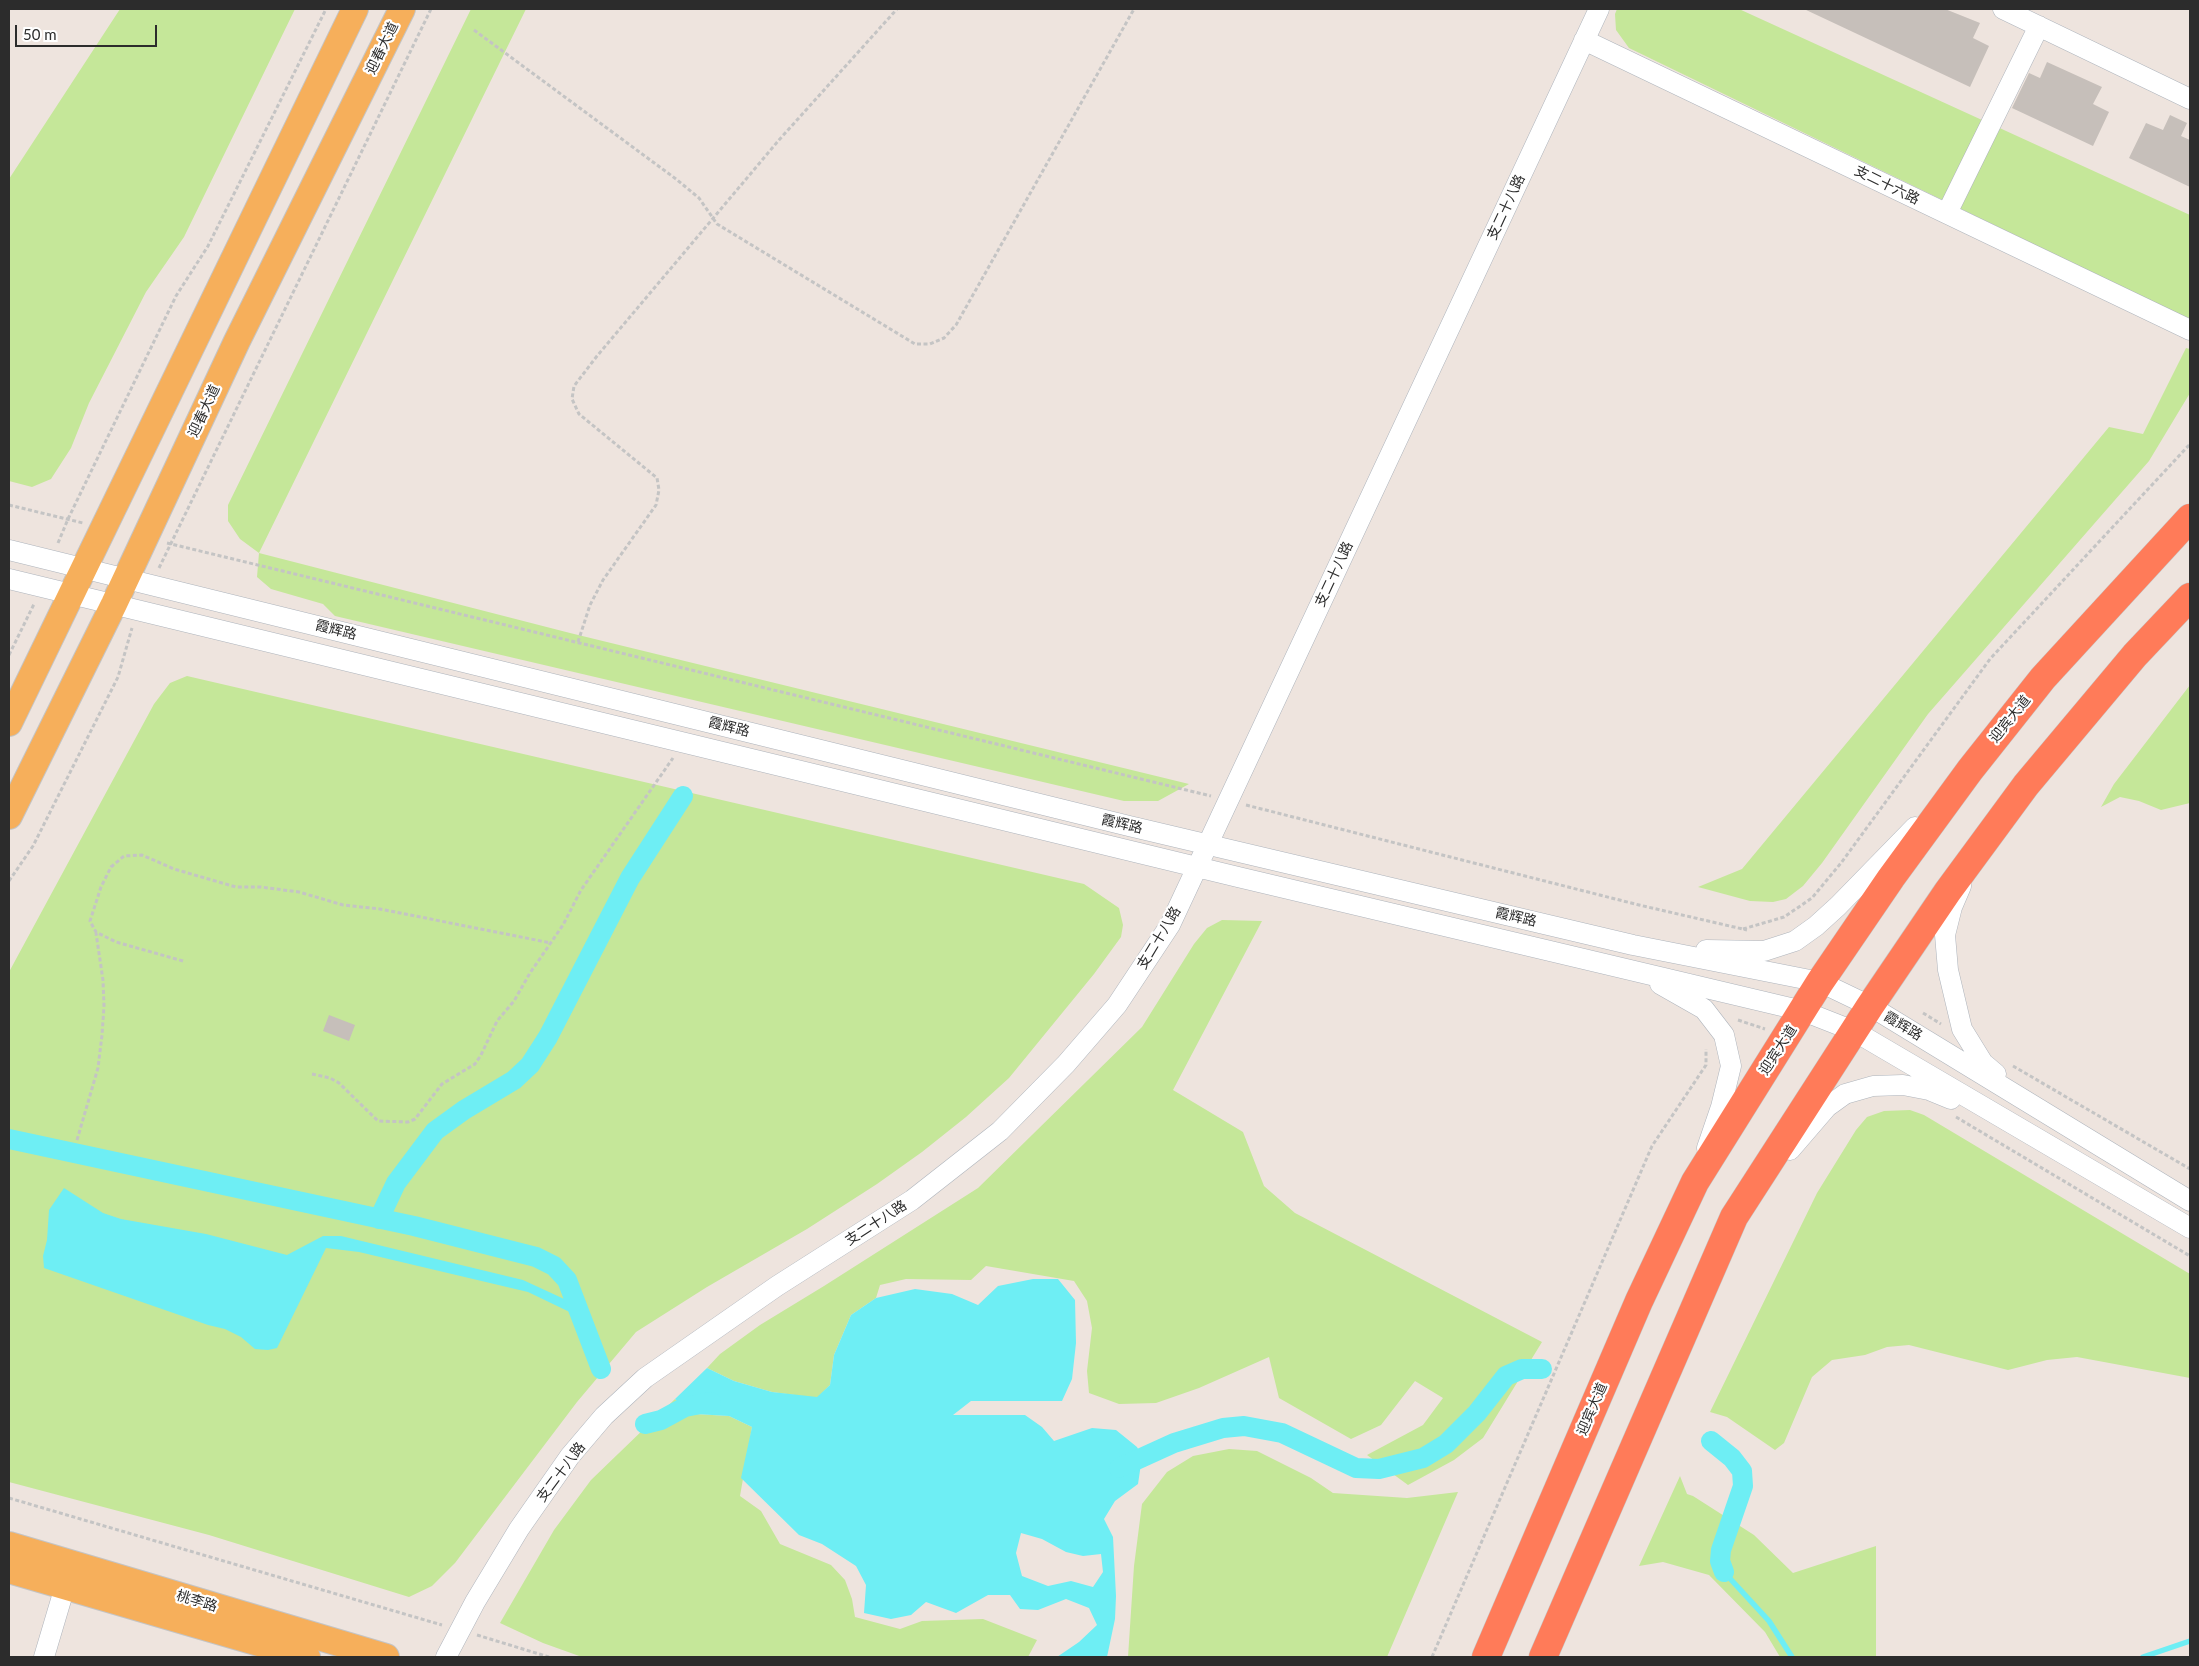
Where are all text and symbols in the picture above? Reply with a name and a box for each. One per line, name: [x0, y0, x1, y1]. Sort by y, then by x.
scale bar: [18, 15, 160, 47]
street label: 迎春大道: [362, 19, 402, 77]
text: 50 m: [23, 25, 57, 43]
street label: 支二十六路: [1852, 162, 1922, 208]
street label: 支二十八路: [1484, 172, 1528, 242]
street label: 迎春大道: [185, 382, 223, 440]
street label: 支二十八路: [1312, 539, 1356, 609]
street label: 霞辉路: [314, 617, 358, 643]
street label: 迎宾大道: [1986, 692, 2034, 746]
street label: 霞辉路: [707, 714, 751, 740]
street label: 霞辉路: [1100, 811, 1144, 837]
street label: 支二十八路: [1134, 904, 1184, 972]
street label: 霞辉路: [1494, 904, 1538, 930]
street label: 霞辉路: [1881, 1008, 1925, 1044]
street label: 迎宾大道: [1756, 1022, 1800, 1078]
street label: 支二十八路: [842, 1197, 910, 1249]
street label: 迎宾大道: [1573, 1380, 1611, 1438]
street label: 支二十八路: [533, 1439, 589, 1505]
street label: 桃李路: [174, 1587, 220, 1615]

